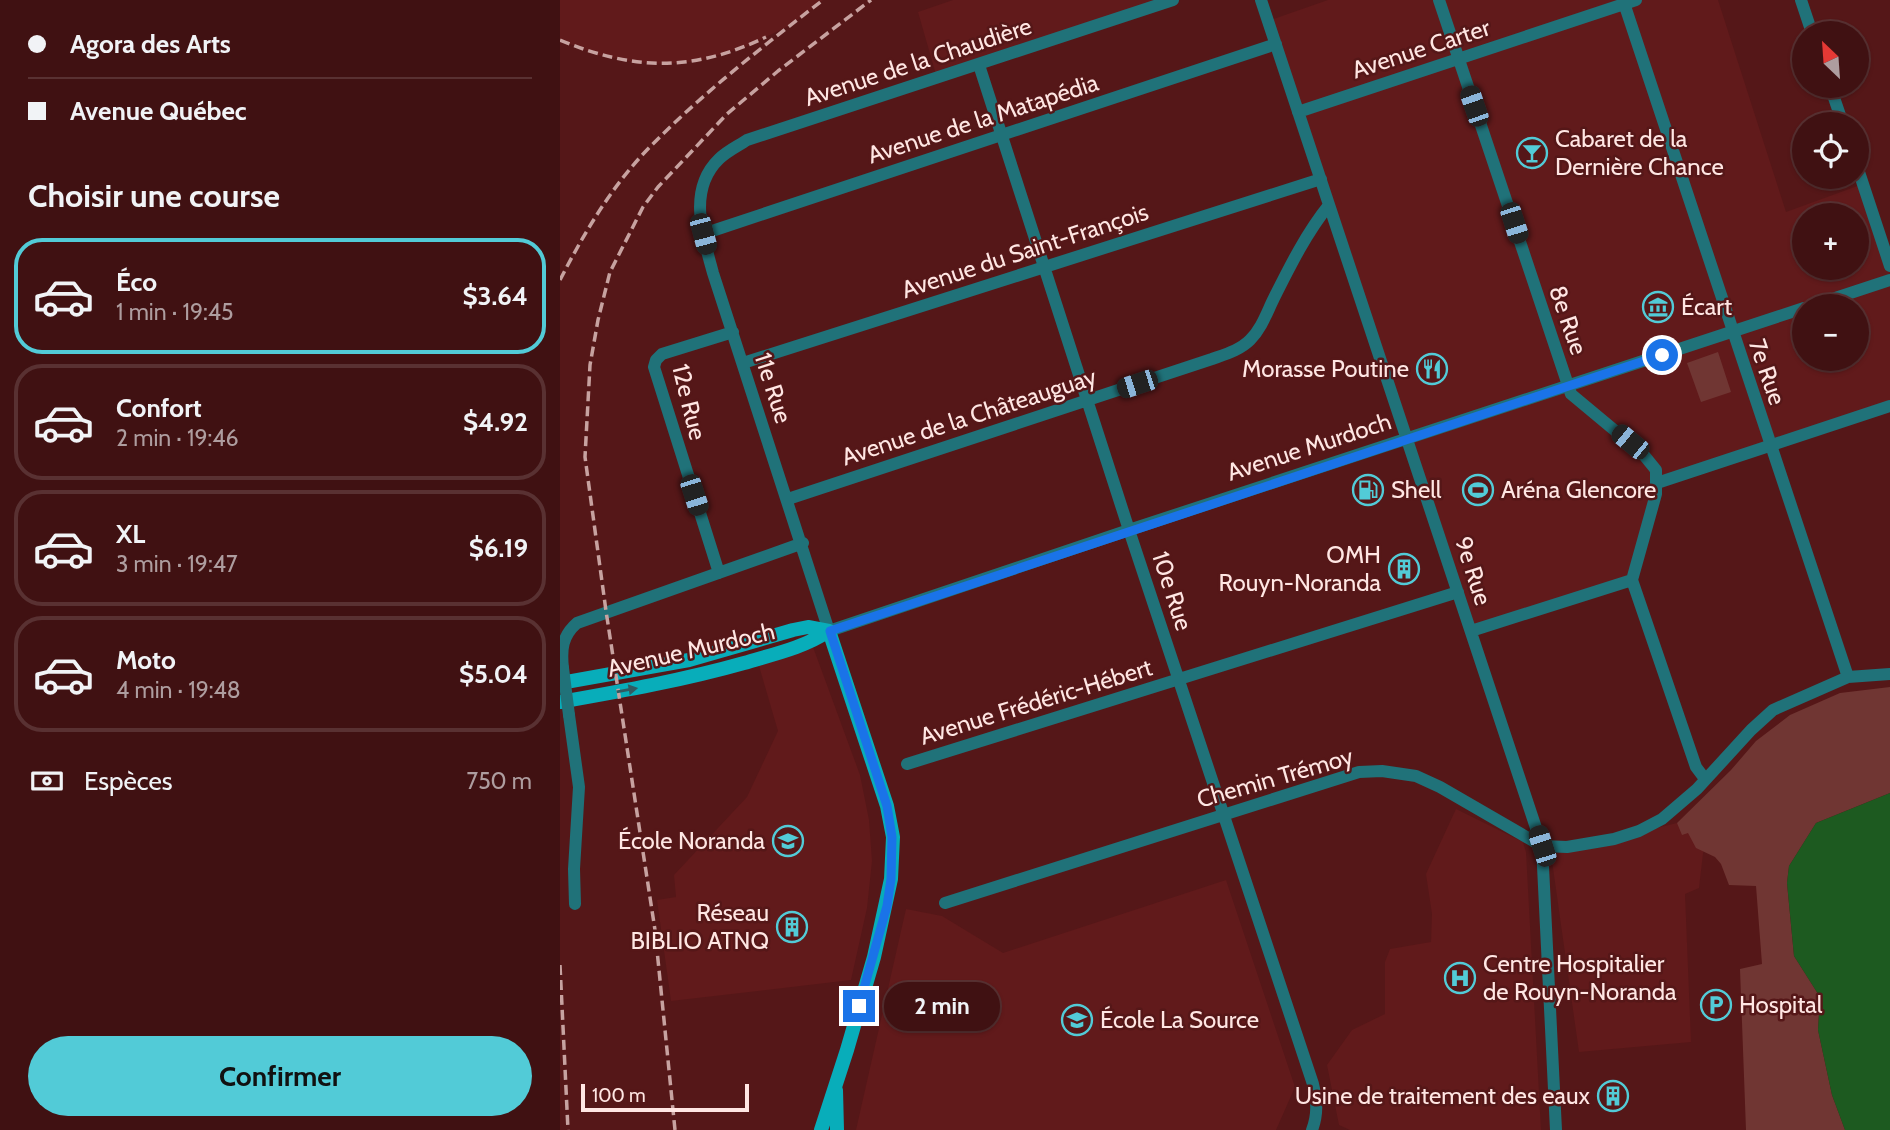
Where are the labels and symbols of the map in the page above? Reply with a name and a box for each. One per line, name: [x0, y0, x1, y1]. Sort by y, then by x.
street label: Avenue de la Chaudière: [801, 11, 1035, 112]
street label: Avenue Carter: [1348, 12, 1494, 84]
north arrow: [1792, 21, 1869, 98]
street label: Avenue de la Matapédia: [864, 67, 1102, 170]
car: [1458, 83, 1491, 129]
place label: Cabaret de la Dernière Chance: [1555, 124, 1724, 181]
bar icon: Cabaret de la Dernière Chance: [1515, 136, 1549, 170]
street label: Avenue du Saint-François: [898, 197, 1152, 304]
car: [1498, 200, 1531, 246]
car: [688, 211, 719, 257]
street label: 8e Rue: [1543, 281, 1594, 358]
museum icon: Écart: [1641, 290, 1675, 324]
place label: Écart: [1681, 292, 1732, 321]
street label: 7e Rue: [1743, 335, 1792, 409]
route start: [1646, 339, 1678, 371]
street label: 11e Rue: [749, 349, 798, 427]
restaurant icon: Morasse Poutine: [1415, 352, 1449, 386]
place label: Morasse Poutine: [1242, 354, 1409, 383]
street label: 12e Rue: [666, 361, 713, 443]
street label: Avenue de la Châteauguay: [838, 362, 1100, 471]
car: [1114, 368, 1161, 400]
street label: Avenue Murdoch: [1223, 406, 1395, 487]
car: [1608, 421, 1653, 463]
car: [678, 472, 711, 518]
fuel station icon: Shell: [1351, 473, 1385, 507]
sports icon: Aréna Glencore: [1461, 473, 1495, 507]
place label: Shell: [1391, 475, 1442, 504]
place label: Aréna Glencore: [1501, 475, 1656, 504]
street label: 9e Rue: [1449, 533, 1498, 609]
place label: OMH Rouyn-Noranda: [1219, 540, 1381, 597]
street label: 10e Rue: [1146, 548, 1199, 634]
building icon: OMH Rouyn-Noranda: [1387, 552, 1421, 586]
street label: Avenue Murdoch: [604, 616, 777, 683]
street label: Avenue Frédéric-Hébert: [916, 652, 1155, 751]
one-way arrow: [616, 684, 638, 695]
street label: Chemin Trémoy: [1193, 741, 1356, 814]
car: [1526, 823, 1559, 869]
school or university icon: École Noranda: [771, 824, 805, 858]
place label: École Noranda: [618, 826, 765, 855]
place label: Réseau BIBLIO ATNQ: [631, 898, 769, 955]
building icon: Réseau BIBLIO ATNQ: [775, 910, 809, 944]
place label: Centre Hospitalier de Rouyn-Noranda: [1483, 949, 1677, 1006]
hospital icon: Centre Hospitalier de Rouyn-Noranda: [1443, 961, 1477, 995]
callout: 2 min: [884, 982, 999, 1030]
parking icon: Hospital: [1699, 988, 1733, 1022]
route end: [843, 990, 875, 1022]
place label: Hospital: [1739, 990, 1823, 1019]
school or university icon: École La Source: [1060, 1003, 1094, 1037]
place label: École La Source: [1100, 1005, 1259, 1034]
building icon: Usine de traitement des eaux: [1596, 1079, 1630, 1113]
scale bar: [581, 1081, 749, 1113]
place label: Usine de traitement des eaux: [1295, 1081, 1591, 1110]

